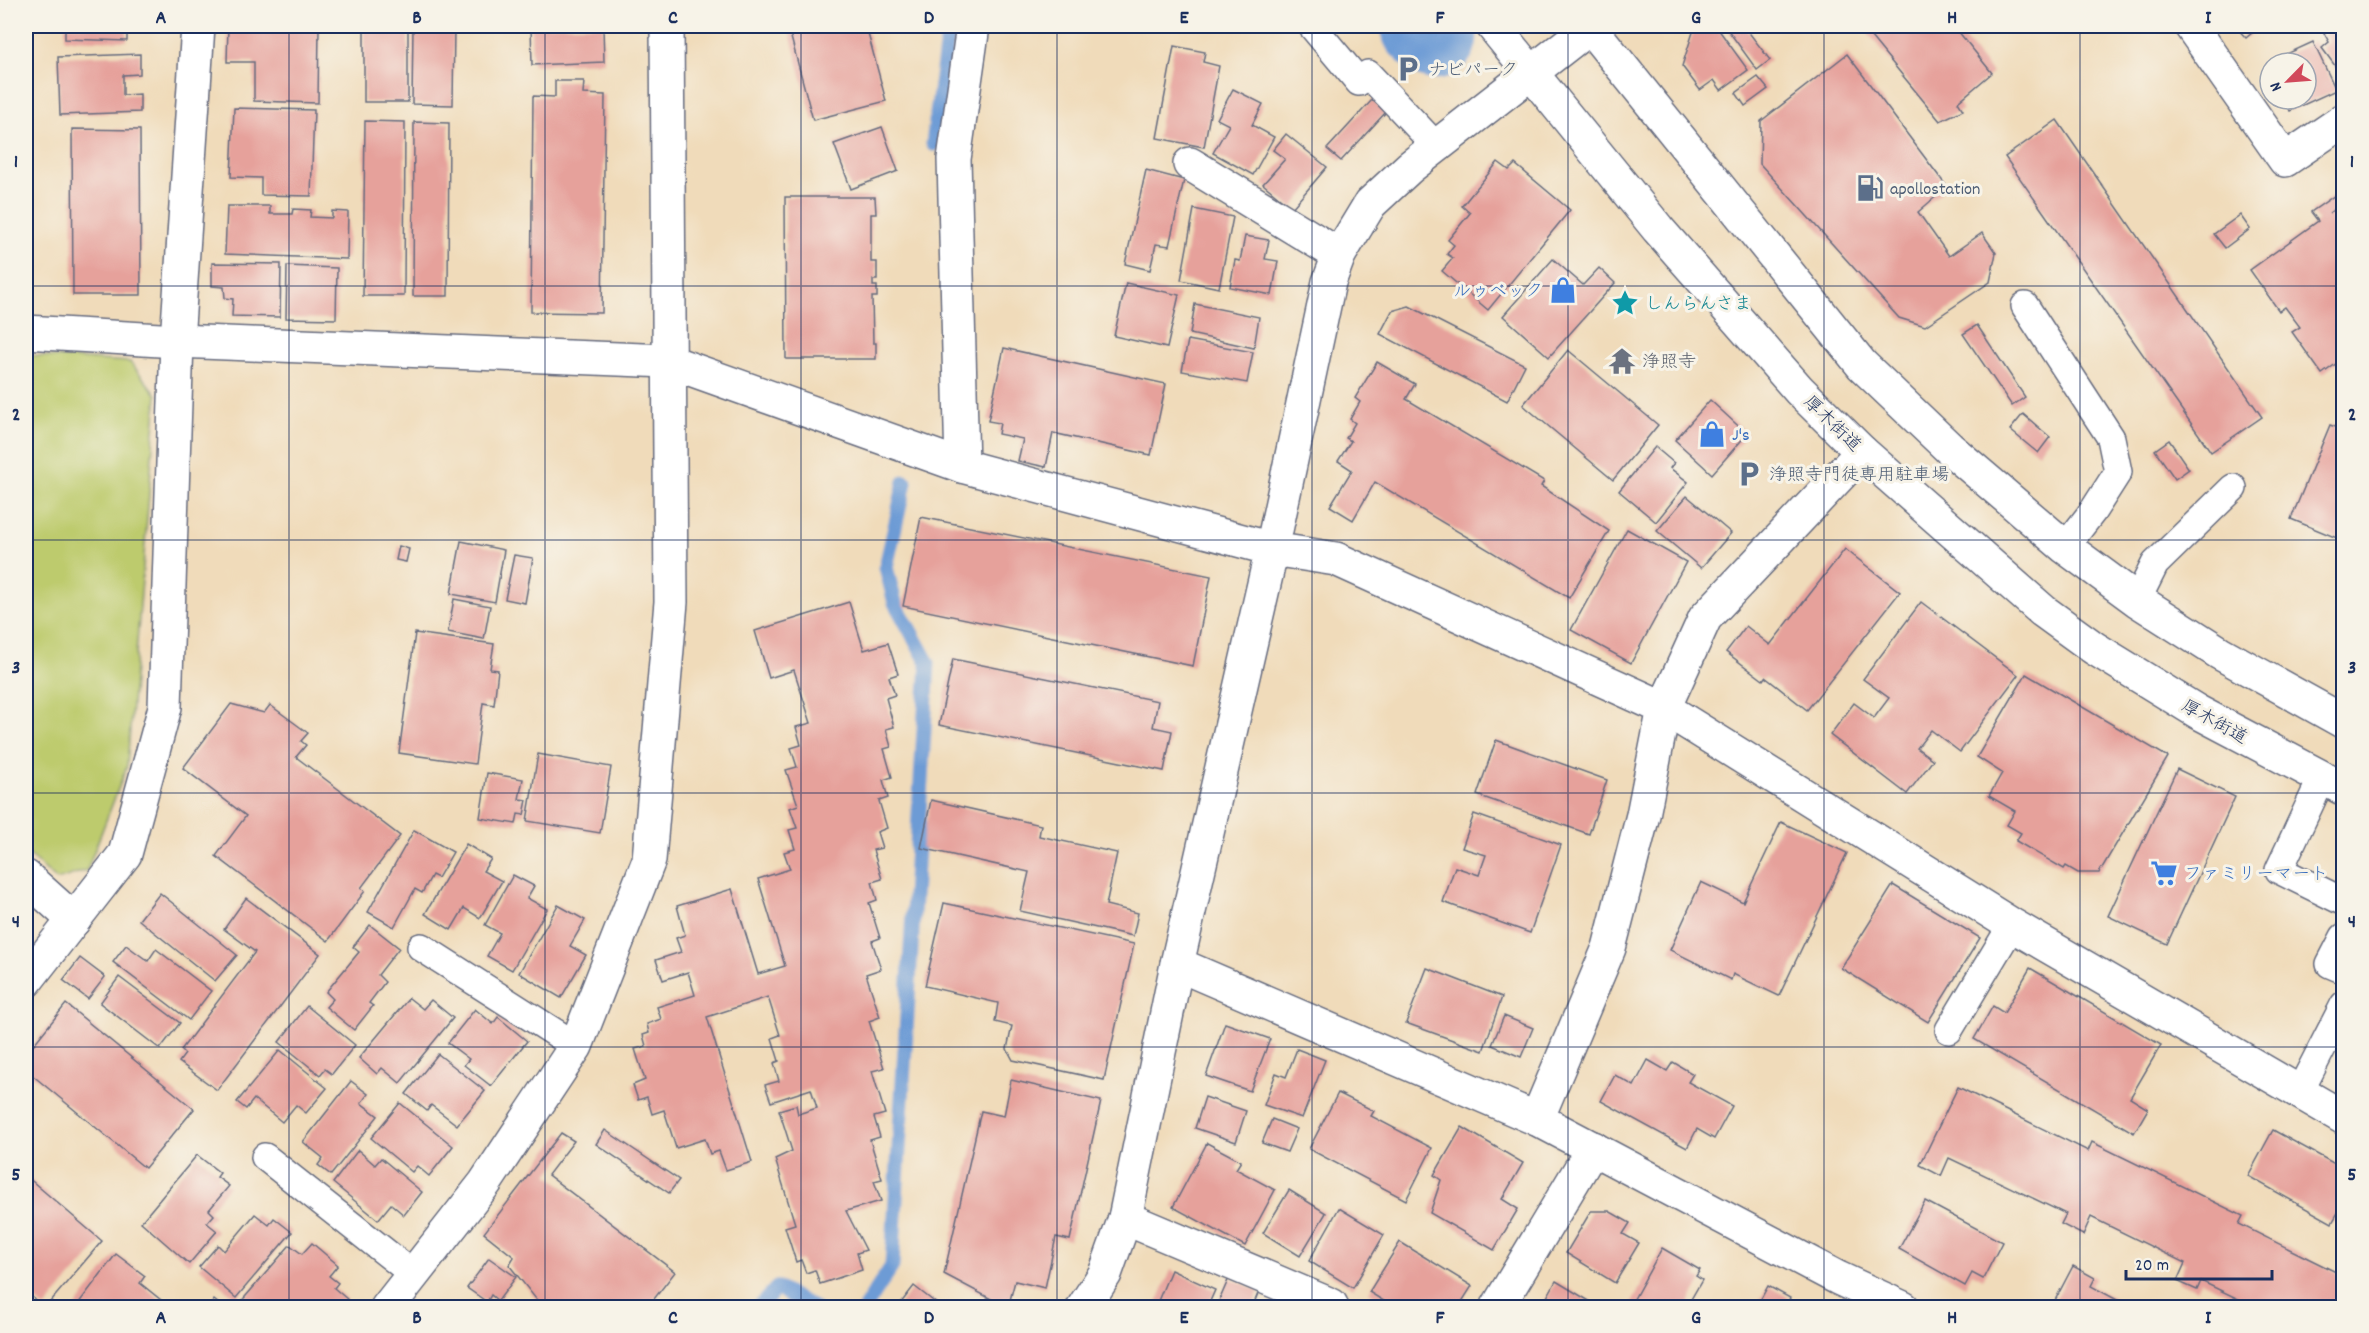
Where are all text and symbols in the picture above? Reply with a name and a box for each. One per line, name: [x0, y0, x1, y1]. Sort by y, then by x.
text: A: [156, 5, 167, 33]
text: B: [412, 5, 422, 33]
text: C: [668, 5, 678, 33]
text: D: [924, 5, 935, 33]
text: E: [1179, 5, 1189, 33]
text: F: [1436, 5, 1446, 33]
text: G: [1691, 5, 1701, 33]
text: H: [1947, 5, 1957, 33]
text: I: [2205, 5, 2212, 33]
north arrow: [2258, 51, 2318, 111]
parking icon: ナビパーク: [1393, 54, 1423, 84]
place label: ナビパーク: [1428, 59, 1518, 84]
text: N: [2265, 78, 2289, 95]
text: 1: [14, 149, 18, 177]
text: 1: [2350, 149, 2354, 177]
fuel station icon: apollostation: [1855, 173, 1885, 203]
place label: apollostation: [1890, 178, 1980, 203]
shop icon: ルゥベック: [1548, 275, 1578, 305]
place label: ルゥベック: [1453, 280, 1543, 305]
place icon: しんらんさま: [1610, 288, 1640, 318]
place label: しんらんさま: [1645, 293, 1752, 318]
temple icon: 浄照寺: [1607, 346, 1637, 376]
place label: 浄照寺: [1642, 351, 1696, 376]
street label: 厚木街道: [1797, 391, 1866, 459]
text: 2: [12, 402, 20, 430]
text: 2: [2348, 402, 2356, 430]
shop icon: J's: [1697, 419, 1727, 449]
place label: J's: [1732, 424, 1750, 449]
parking icon: 浄照寺門徒専用駐車場: [1734, 459, 1764, 489]
place label: 浄照寺門徒専用駐車場: [1769, 464, 1949, 489]
text: 3: [12, 655, 20, 683]
text: 3: [2348, 655, 2356, 683]
street label: 厚木街道: [2176, 695, 2251, 752]
supermarket icon: ファミリーマート: [2149, 858, 2179, 888]
place label: ファミリーマート: [2184, 863, 2328, 888]
text: 4: [12, 909, 20, 937]
text: 4: [2348, 909, 2356, 937]
text: 5: [11, 1162, 21, 1190]
text: 5: [2347, 1162, 2357, 1190]
scale bar: [2126, 1243, 2272, 1281]
text: 20 m: [2135, 1254, 2169, 1279]
text: A: [156, 1305, 167, 1333]
text: B: [412, 1305, 422, 1333]
text: C: [668, 1305, 678, 1333]
text: D: [924, 1305, 935, 1333]
text: E: [1179, 1305, 1189, 1333]
text: F: [1436, 1305, 1446, 1333]
text: G: [1691, 1305, 1701, 1333]
text: H: [1947, 1305, 1957, 1333]
text: I: [2205, 1305, 2212, 1333]

